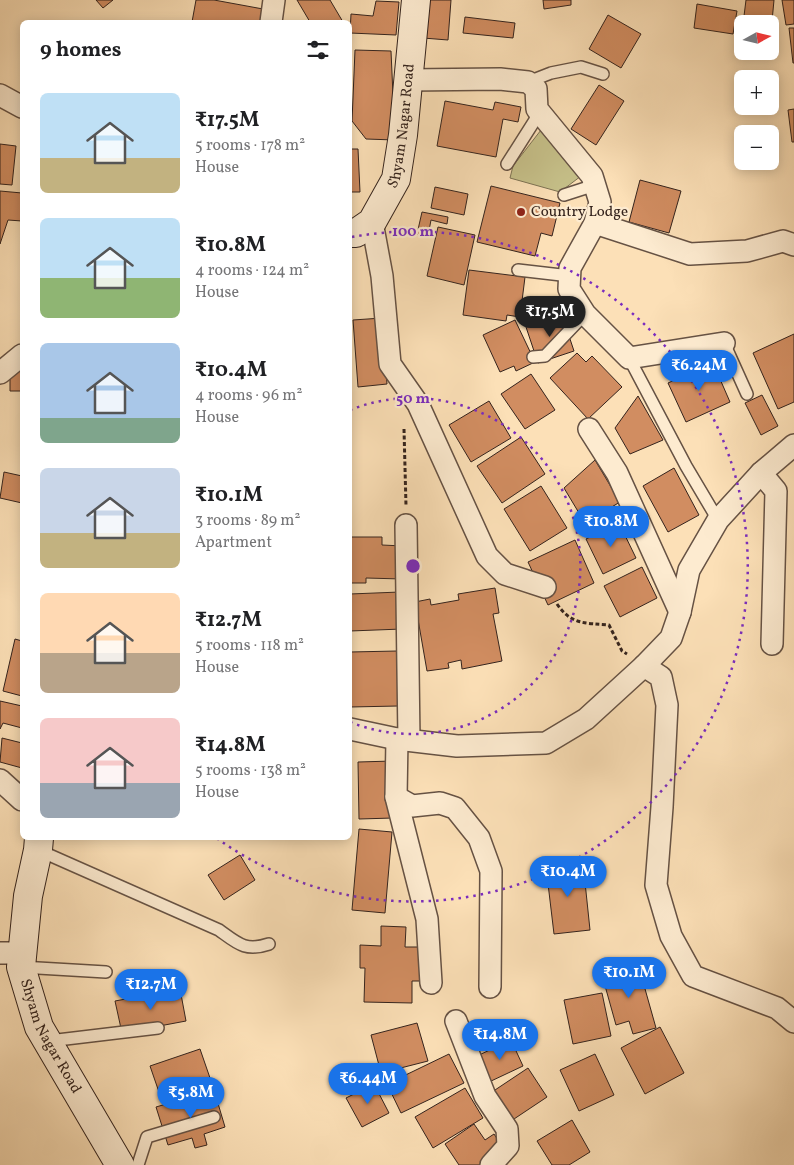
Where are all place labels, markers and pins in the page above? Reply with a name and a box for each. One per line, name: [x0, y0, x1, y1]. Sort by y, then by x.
place label: Country Lodge: [531, 202, 628, 223]
marker: Country Lodge: [515, 206, 527, 218]
pin: ₹17.5M: [509, 296, 591, 338]
pin: ₹6.24M: [658, 350, 740, 392]
pin: ₹10.8M: [570, 506, 652, 548]
centre of rings: [404, 557, 422, 575]
pin: ₹10.4M: [527, 856, 609, 898]
pin: ₹10.1M: [588, 956, 670, 999]
pin: ₹12.7M: [110, 968, 192, 1011]
pin: ₹14.8M: [459, 1018, 541, 1061]
pin: ₹6.44M: [327, 1062, 409, 1105]
pin: ₹5.8M: [156, 1076, 226, 1119]

